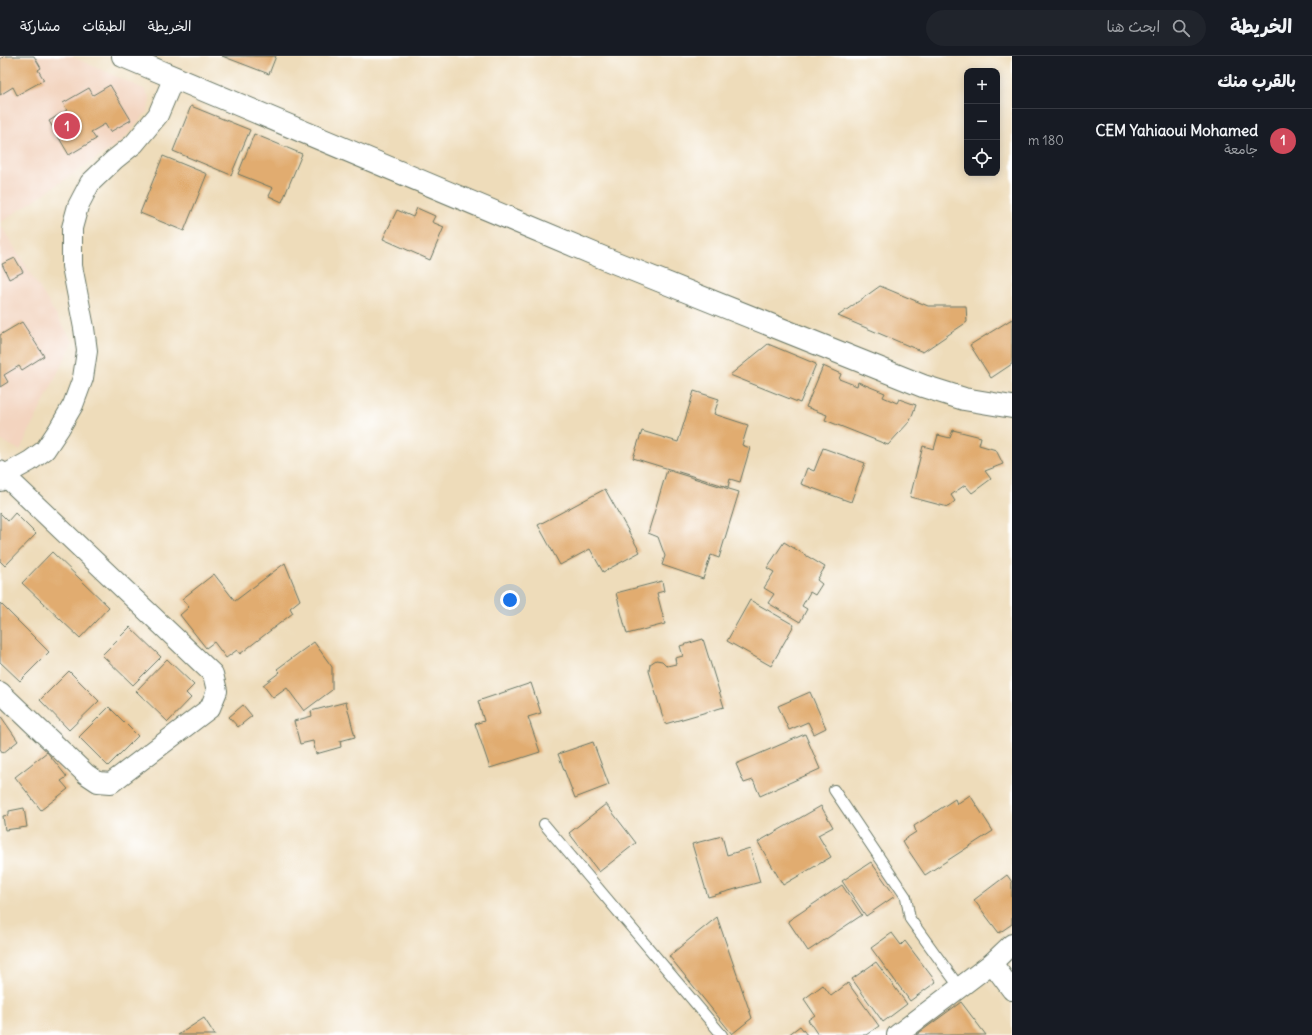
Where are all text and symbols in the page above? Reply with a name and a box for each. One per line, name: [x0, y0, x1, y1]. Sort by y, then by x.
search box: [926, 10, 1206, 46]
text: الخريطة: [1230, 14, 1292, 38]
text: مشاركة: [20, 17, 60, 35]
text: الطبقات: [82, 17, 126, 35]
text: الخريطة: [148, 17, 191, 35]
text: ابحث هنا: [1106, 17, 1160, 36]
icon: search: [1170, 17, 1192, 39]
map controls: [964, 68, 1000, 176]
button: +: [964, 68, 1000, 104]
text: بالقرب منك: [1217, 70, 1296, 92]
button: −: [964, 104, 1000, 140]
pin: 1: [54, 111, 80, 141]
text: CEM Yahiaoui Mohamed: [1095, 121, 1258, 140]
text: 180 m: [1028, 132, 1064, 149]
text: 1: [1280, 132, 1286, 149]
button: locate: [964, 140, 1000, 176]
text: جامعة: [1224, 141, 1258, 158]
your location: [500, 590, 520, 610]

